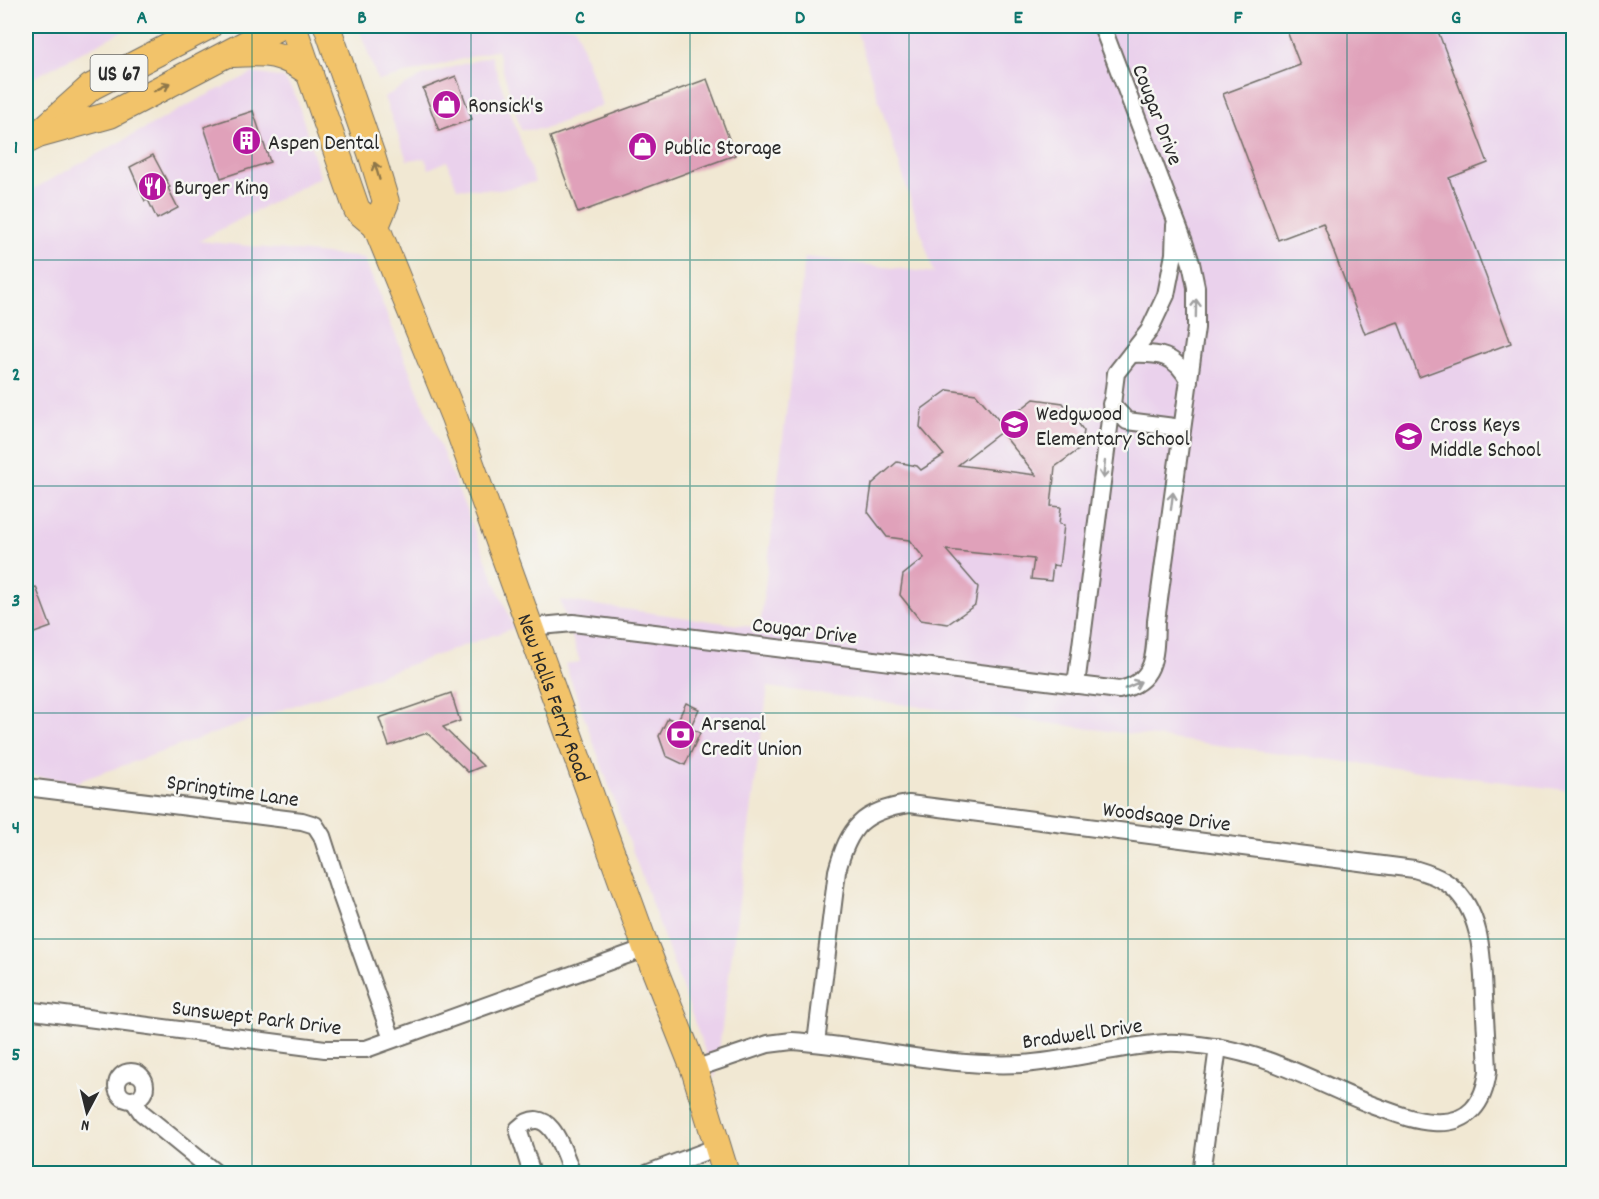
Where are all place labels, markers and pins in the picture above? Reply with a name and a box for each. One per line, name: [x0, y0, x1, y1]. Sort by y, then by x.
shop icon: Ronsick's: [431, 88, 463, 120]
place label: Ronsick's: [468, 92, 543, 123]
building icon: Aspen Dental: [231, 125, 263, 157]
place label: Aspen Dental: [268, 129, 379, 160]
shop icon: Public Storage: [627, 130, 659, 162]
place label: Public Storage: [664, 134, 782, 165]
restaurant icon: Burger King: [137, 170, 169, 202]
place label: Burger King: [174, 174, 269, 205]
place label: Wedgwood Elementary School: [1036, 400, 1190, 456]
school or university icon: Wedgwood Elementary School: [999, 409, 1031, 441]
place label: Cross Keys Middle School: [1430, 411, 1541, 467]
school or university icon: Cross Keys Middle School: [1393, 420, 1425, 452]
place label: Arsenal Credit Union: [701, 710, 802, 766]
bank icon: Arsenal Credit Union: [664, 719, 696, 751]

